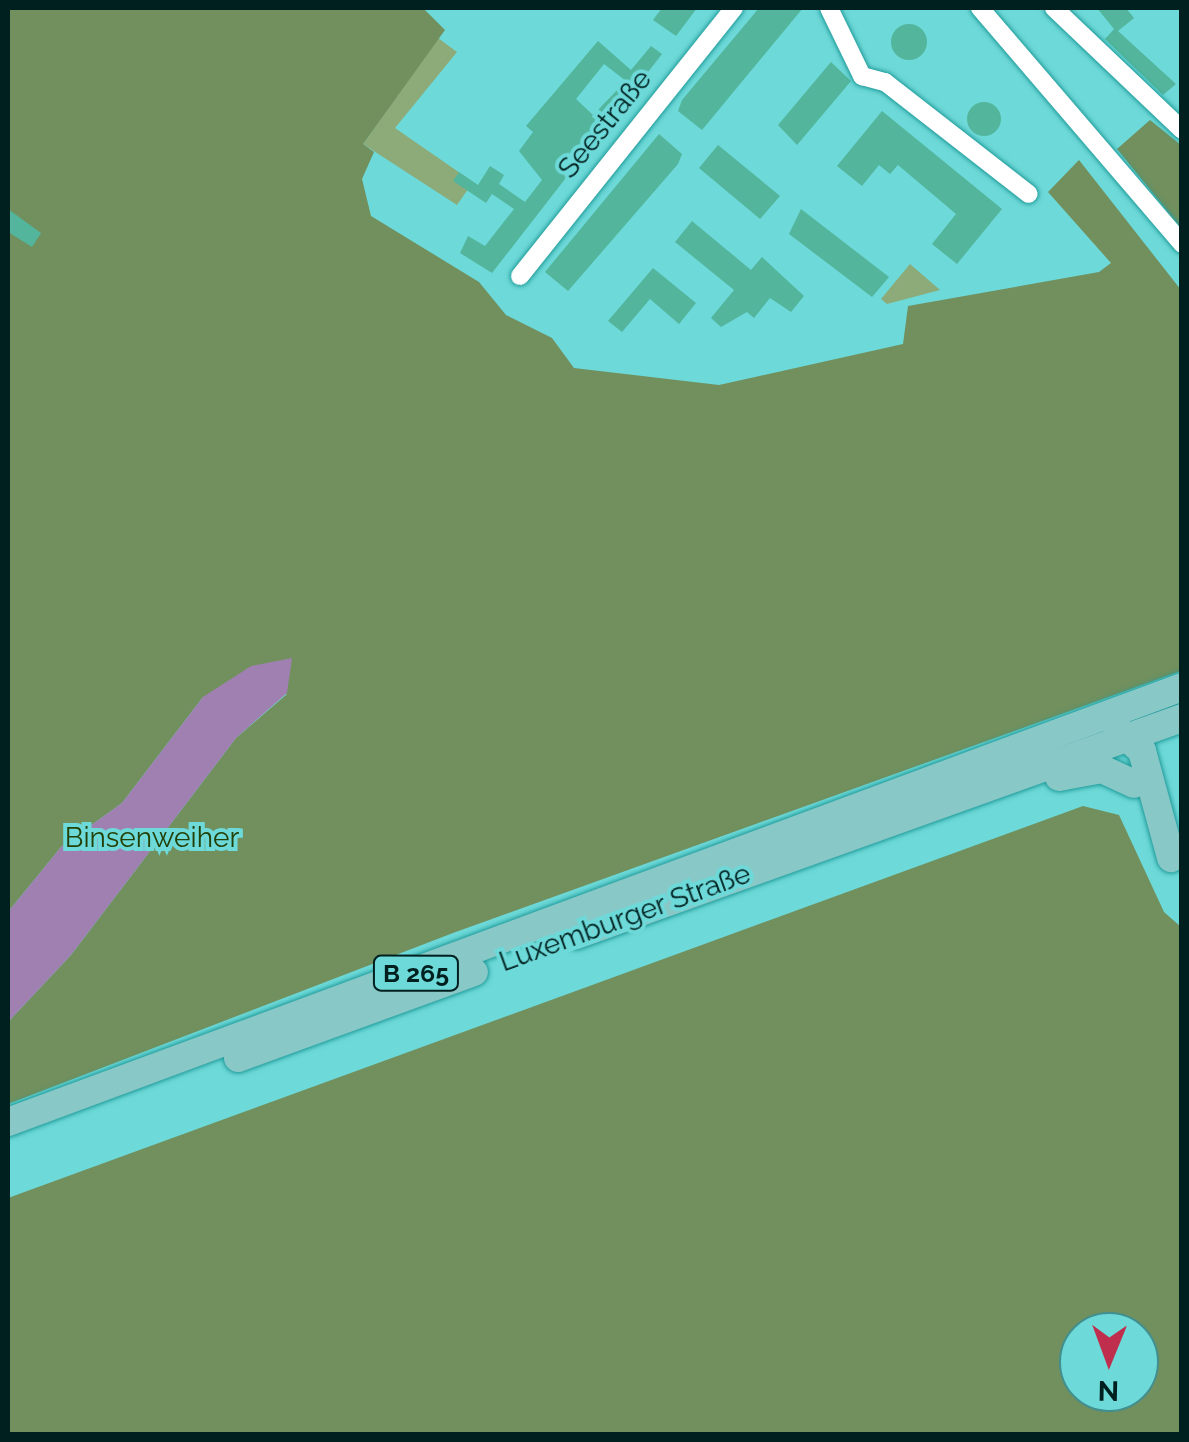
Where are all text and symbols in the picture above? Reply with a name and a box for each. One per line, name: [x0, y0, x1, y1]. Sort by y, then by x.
street label: Seestraße: [551, 63, 659, 185]
park label: Binsenweiher: [65, 821, 239, 855]
street label: Luxemburger Straße: [494, 857, 756, 979]
road number: B 265: [371, 953, 461, 993]
north arrow: [1059, 1312, 1159, 1412]
text: N: [1098, 1374, 1119, 1407]

